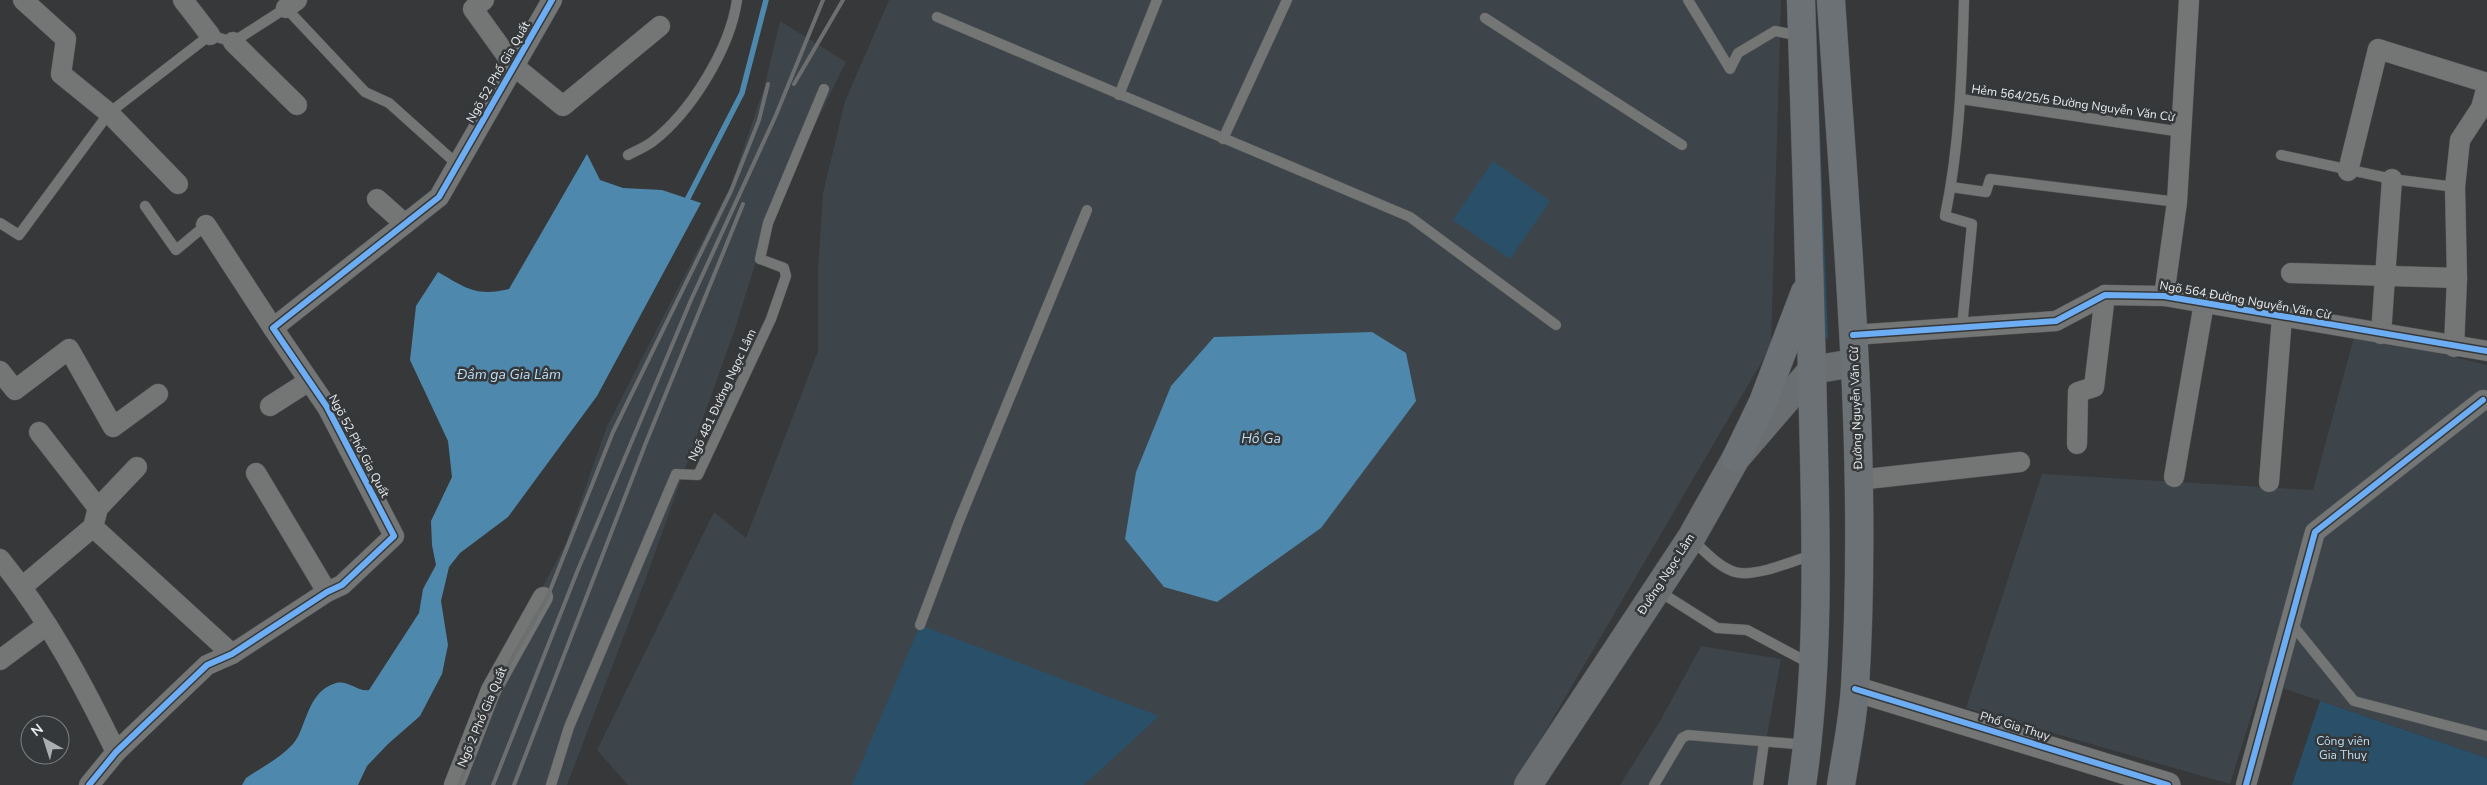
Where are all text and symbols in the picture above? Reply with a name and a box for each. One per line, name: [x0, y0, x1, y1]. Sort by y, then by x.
street label: Ngõ 52 Phố Gia Quất: [462, 18, 534, 126]
street label: Hẻm 564/25/5 Đường Nguyễn Văn Cừ: [1971, 81, 2177, 125]
street label: Ngõ 564 Đường Nguyễn Văn Cừ: [2158, 277, 2333, 323]
street label: Ngõ 481 Đường Ngọc Lâm: [684, 326, 760, 464]
street label: Đường Nguyễn Văn Cừ: [1846, 345, 1866, 471]
water label: Đầm ga Gia Lâm: [457, 365, 561, 384]
street label: Ngõ 52 Phố Gia Quất: [325, 392, 393, 501]
water label: Hồ Ga: [1241, 429, 1281, 448]
street label: Đường Ngọc Lâm: [1633, 530, 1698, 618]
street label: Ngõ 2 Phố Gia Quất: [454, 664, 511, 770]
street label: Phố Gia Thụy: [1978, 708, 2053, 744]
north arrow: [20, 715, 70, 765]
text: N: [27, 720, 47, 741]
park label: Công viên Gia Thuỵ: [2316, 733, 2370, 763]

